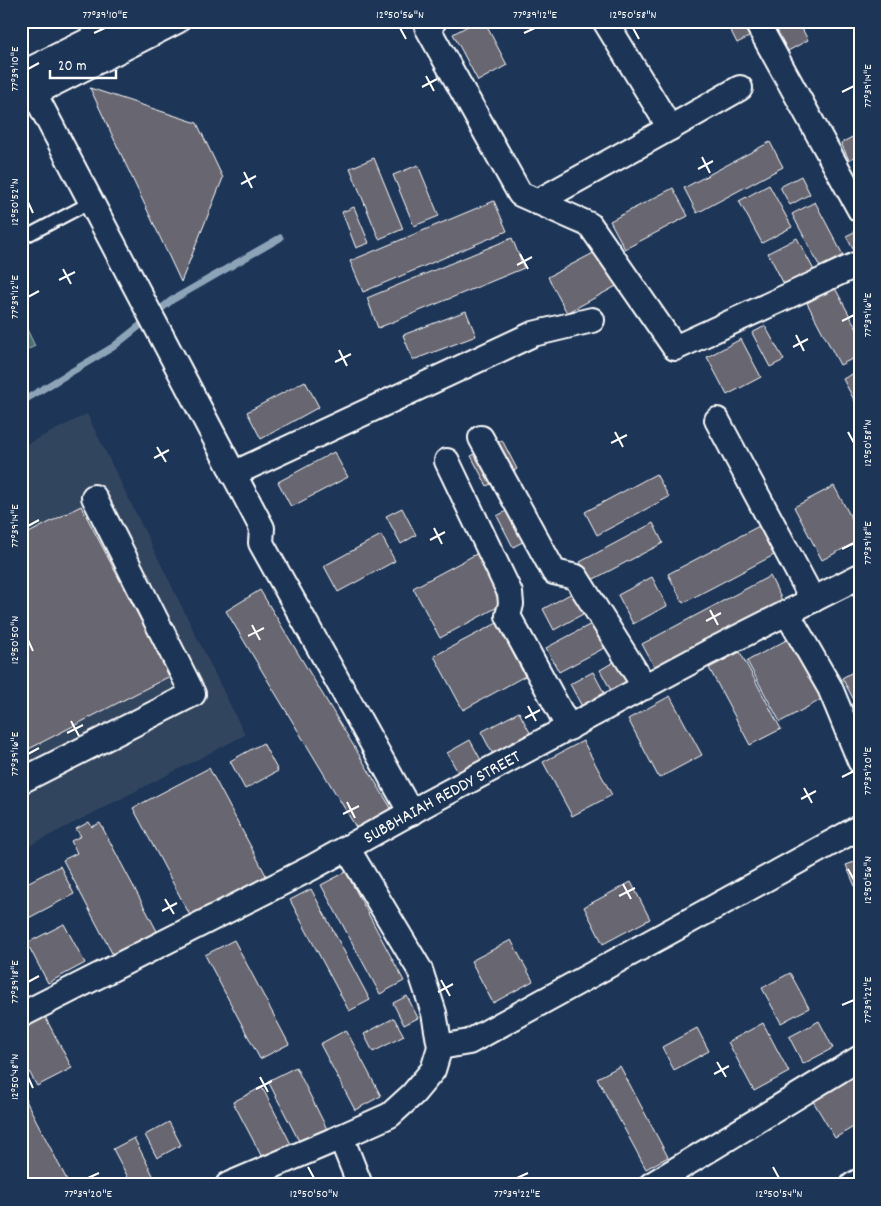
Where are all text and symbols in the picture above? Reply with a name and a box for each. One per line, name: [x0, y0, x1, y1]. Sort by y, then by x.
text: 77°39'10"E: [82, 7, 128, 24]
text: 12°50'56"N: [376, 7, 424, 24]
text: 77°39'12"E: [513, 7, 557, 24]
text: 12°50'58"N: [610, 7, 656, 24]
text: 77°39'10"E: [7, 46, 24, 92]
scale bar: [50, 48, 116, 80]
text: 20 m: [58, 56, 86, 78]
text: 77°39'14"E: [860, 64, 877, 108]
text: 12°50'52"N: [7, 178, 24, 226]
text: 77°39'12"E: [7, 275, 24, 319]
text: 77°39'16"E: [860, 292, 877, 337]
text: 12°50'58"N: [860, 420, 877, 466]
text: 77°39'14"E: [7, 504, 24, 548]
text: 77°39'18"E: [860, 521, 877, 565]
text: 12°50'50"N: [7, 616, 24, 664]
text: 77°39'16"E: [7, 731, 24, 776]
street label: SUBBHAIAH REDDY STREET: [360, 746, 526, 851]
text: 77°39'20"E: [860, 747, 877, 795]
text: 12°50'56"N: [860, 856, 877, 904]
text: 77°39'18"E: [7, 960, 24, 1004]
text: 77°39'22"E: [860, 976, 877, 1023]
text: 12°50'48"N: [7, 1054, 24, 1100]
text: 77°39'20"E: [64, 1186, 112, 1203]
text: 12°50'50"N: [290, 1186, 338, 1203]
text: 77°39'22"E: [494, 1186, 541, 1203]
text: 12°50'54"N: [756, 1186, 803, 1203]

